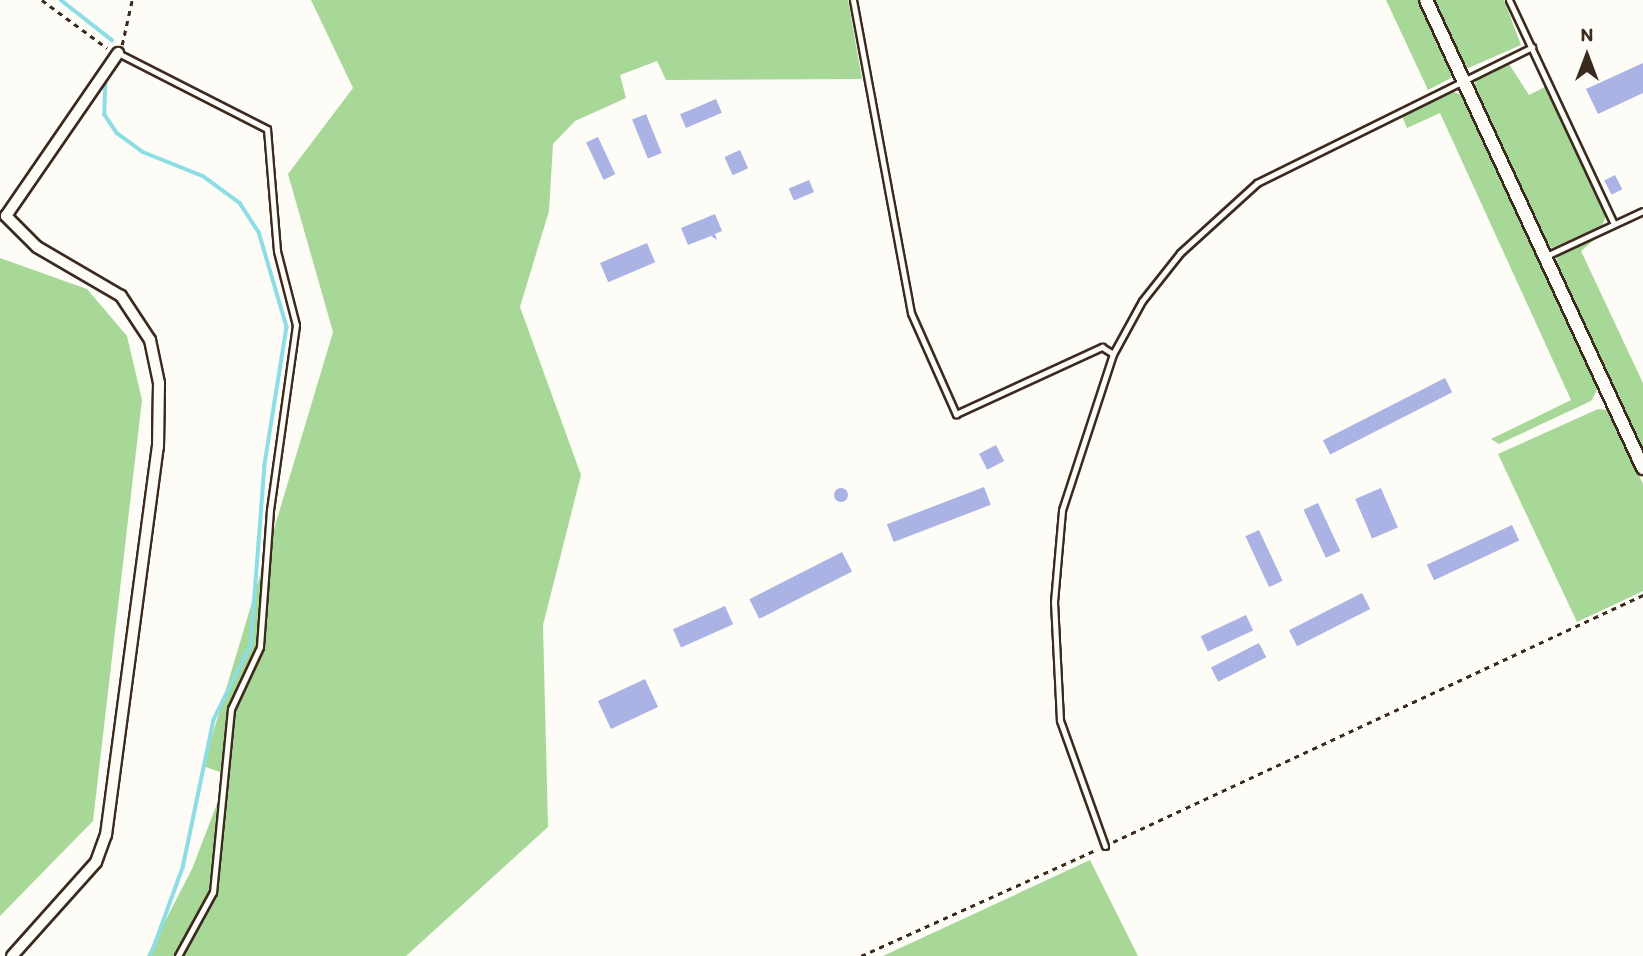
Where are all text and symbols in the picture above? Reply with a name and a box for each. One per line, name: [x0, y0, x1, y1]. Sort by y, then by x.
north arrow: [1552, 21, 1622, 91]
text: N: [1581, 23, 1593, 46]

